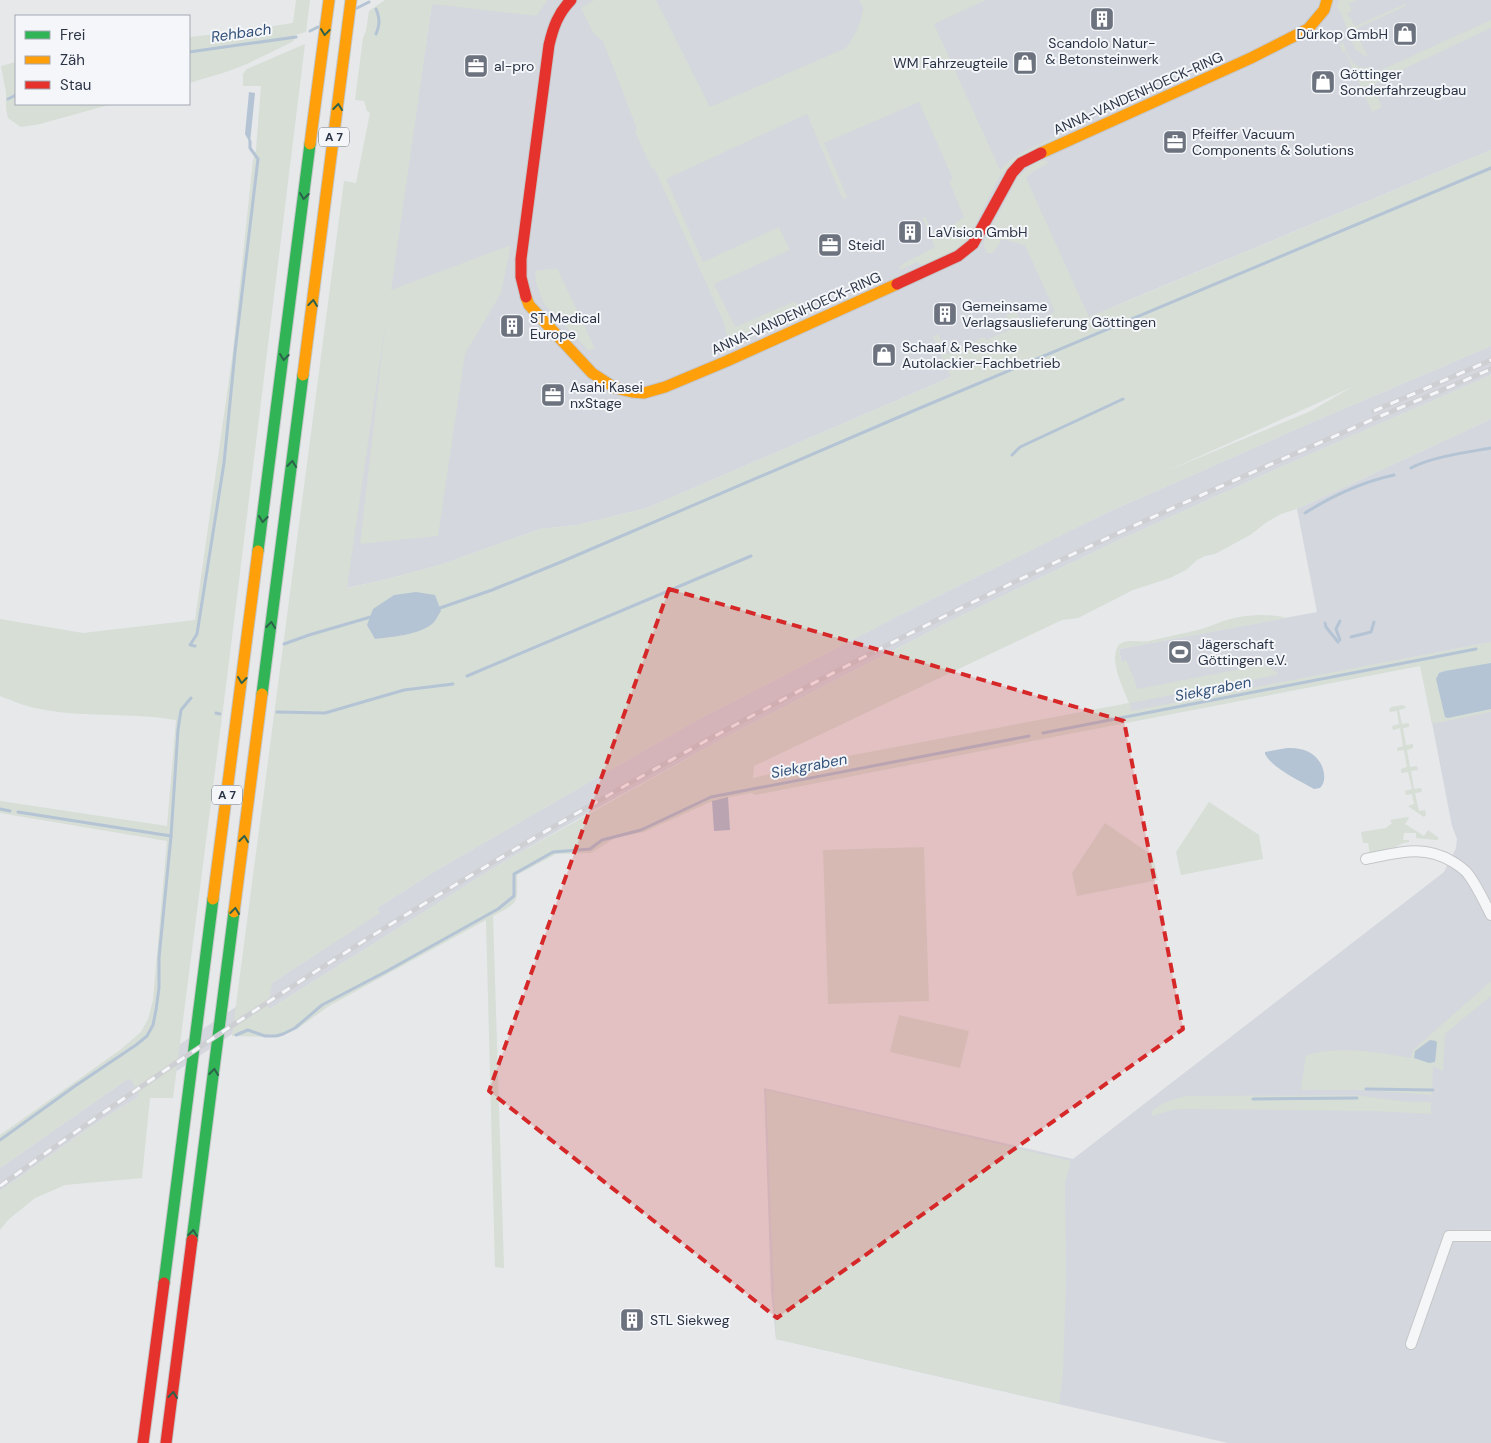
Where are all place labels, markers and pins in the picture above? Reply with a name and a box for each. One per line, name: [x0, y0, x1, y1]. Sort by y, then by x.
building icon: Scandolo Natur- & Betonsteinwerk: [1089, 6, 1115, 32]
shop icon: Dürkop GmbH: [1392, 21, 1418, 47]
place label: Dürkop GmbH: [1296, 25, 1388, 43]
place label: Scandolo Natur- & Betonsteinwerk: [1045, 34, 1159, 68]
shop icon: WM Fahrzeugteile: [1012, 50, 1038, 76]
office icon: al-pro: [463, 53, 489, 79]
place label: WM Fahrzeugteile: [893, 54, 1008, 72]
place label: al-pro: [494, 57, 534, 75]
place label: Göttinger Sonderfahrzeugbau: [1340, 65, 1466, 99]
shop icon: Göttinger Sonderfahrzeugbau: [1310, 69, 1336, 95]
place label: Pfeiffer Vacuum Components & Solutions: [1192, 125, 1354, 159]
office icon: Pfeiffer Vacuum Components & Solutions: [1162, 129, 1188, 155]
building icon: LaVision GmbH: [897, 219, 923, 245]
place label: LaVision GmbH: [928, 223, 1028, 241]
office icon: Steidl: [817, 232, 843, 258]
place label: Steidl: [848, 236, 885, 254]
place label: Gemeinsame Verlagsauslieferung Göttingen: [962, 297, 1156, 331]
building icon: Gemeinsame Verlagsauslieferung Göttingen: [932, 301, 958, 327]
place label: ST Medical Europe: [530, 309, 600, 343]
building icon: ST Medical Europe: [499, 313, 525, 339]
place label: Schaaf & Peschke Autolackier-Fachbetrieb: [902, 338, 1061, 372]
shop icon: Schaaf & Peschke Autolackier-Fachbetrieb: [871, 342, 897, 368]
place label: Asahi Kasei nxStage: [570, 378, 643, 412]
office icon: Asahi Kasei nxStage: [540, 382, 566, 408]
place label: Jägerschaft Göttingen e.V.: [1198, 635, 1287, 669]
sports icon: Jägerschaft Göttingen e.V.: [1167, 639, 1193, 665]
building icon: STL Siekweg: [619, 1307, 645, 1333]
place label: STL Siekweg: [650, 1311, 730, 1329]

